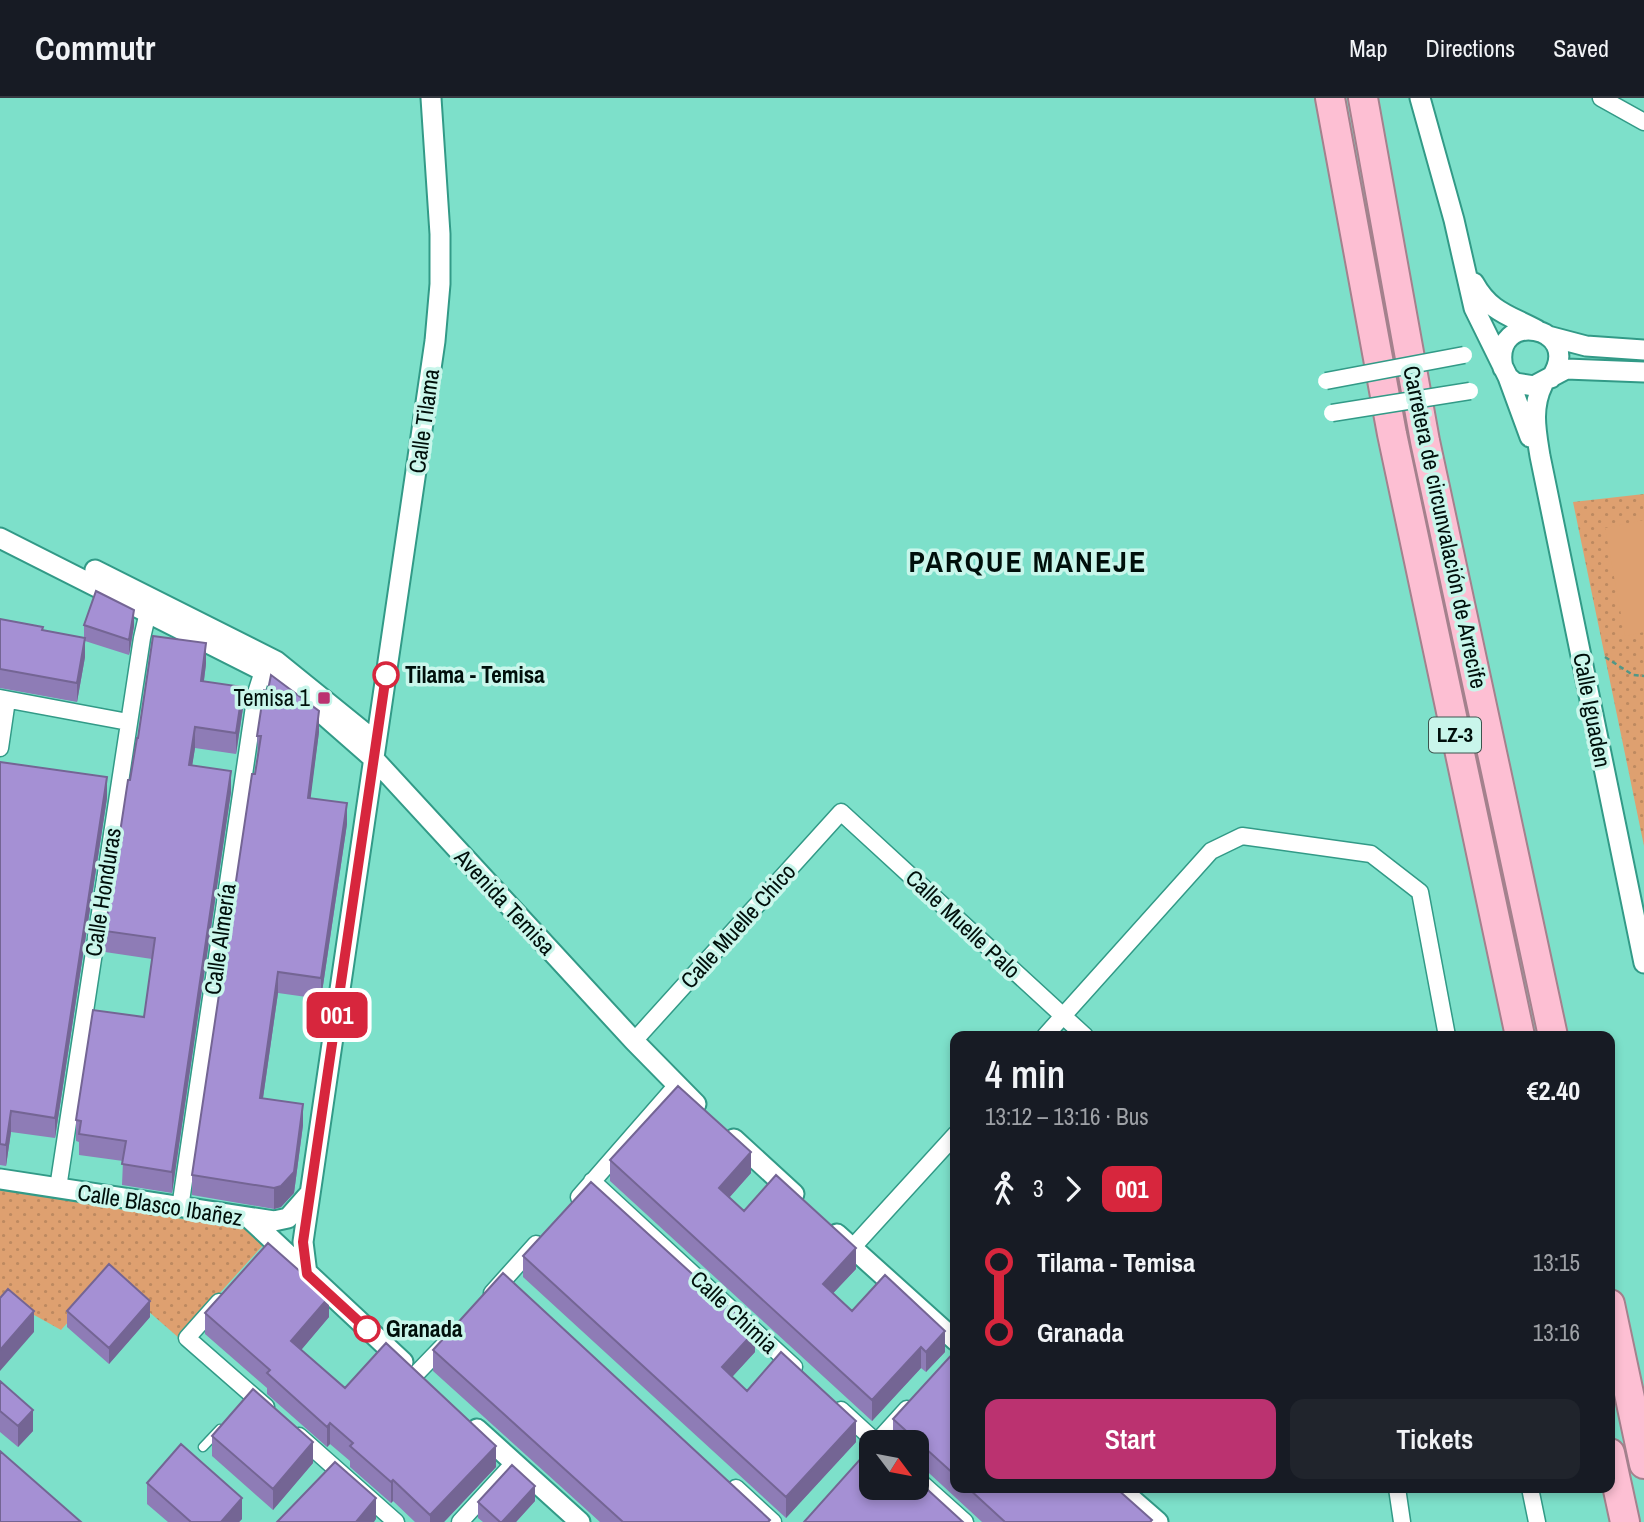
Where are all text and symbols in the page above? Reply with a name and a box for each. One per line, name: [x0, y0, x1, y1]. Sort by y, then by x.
text: Commutr: [35, 26, 155, 70]
text: Map: [1349, 32, 1387, 64]
text: Directions: [1425, 32, 1515, 64]
text: Saved: [1553, 32, 1609, 64]
street label: Carretera de circunvalación de Arrecife: [1396, 363, 1495, 691]
street label: Calle Tilama: [401, 366, 446, 475]
district label: PARQUE MANEJE: [909, 541, 1147, 581]
street label: Calle Iguaden: [1566, 650, 1619, 770]
place label: Tilama - Temisa: [405, 659, 545, 690]
marker: Tilama - Temisa: [373, 662, 399, 688]
place label: Temisa 1: [233, 682, 311, 713]
marker: Temisa 1: [316, 690, 332, 706]
road number: LZ-3: [1429, 718, 1481, 752]
street label: Calle Honduras: [77, 825, 128, 959]
street label: Avenida Temisa: [447, 841, 563, 962]
street label: Calle Muelle Chico: [673, 856, 802, 995]
street label: Calle Muelle Palo: [899, 862, 1028, 985]
street label: Calle Almería: [196, 881, 243, 997]
line badge: 001: [297, 992, 377, 1038]
text: 001: [321, 999, 353, 1031]
text: 4 min: [985, 1049, 1065, 1100]
text: €2.40: [1527, 1073, 1580, 1108]
text: 13:12 – 13:16 · Bus: [985, 1101, 1149, 1132]
icon: walk: [985, 1170, 1023, 1208]
icon: forward: [1054, 1170, 1092, 1208]
text: 3: [1033, 1173, 1044, 1204]
text: 001: [1116, 1173, 1148, 1205]
street label: Calle Blasco Ibañez: [75, 1176, 245, 1233]
text: Tilama - Temisa: [1037, 1245, 1195, 1280]
text: 13:15: [1533, 1247, 1580, 1278]
street label: Calle Chimia: [684, 1263, 785, 1360]
place label: Granada: [386, 1313, 463, 1344]
text: Granada: [1037, 1315, 1124, 1350]
marker: Granada: [354, 1316, 380, 1342]
text: 13:16: [1533, 1317, 1580, 1348]
button: Start: [985, 1399, 1276, 1479]
button: Tickets: [1290, 1399, 1580, 1479]
north arrow: [859, 1430, 929, 1500]
map controls: [859, 1430, 929, 1500]

